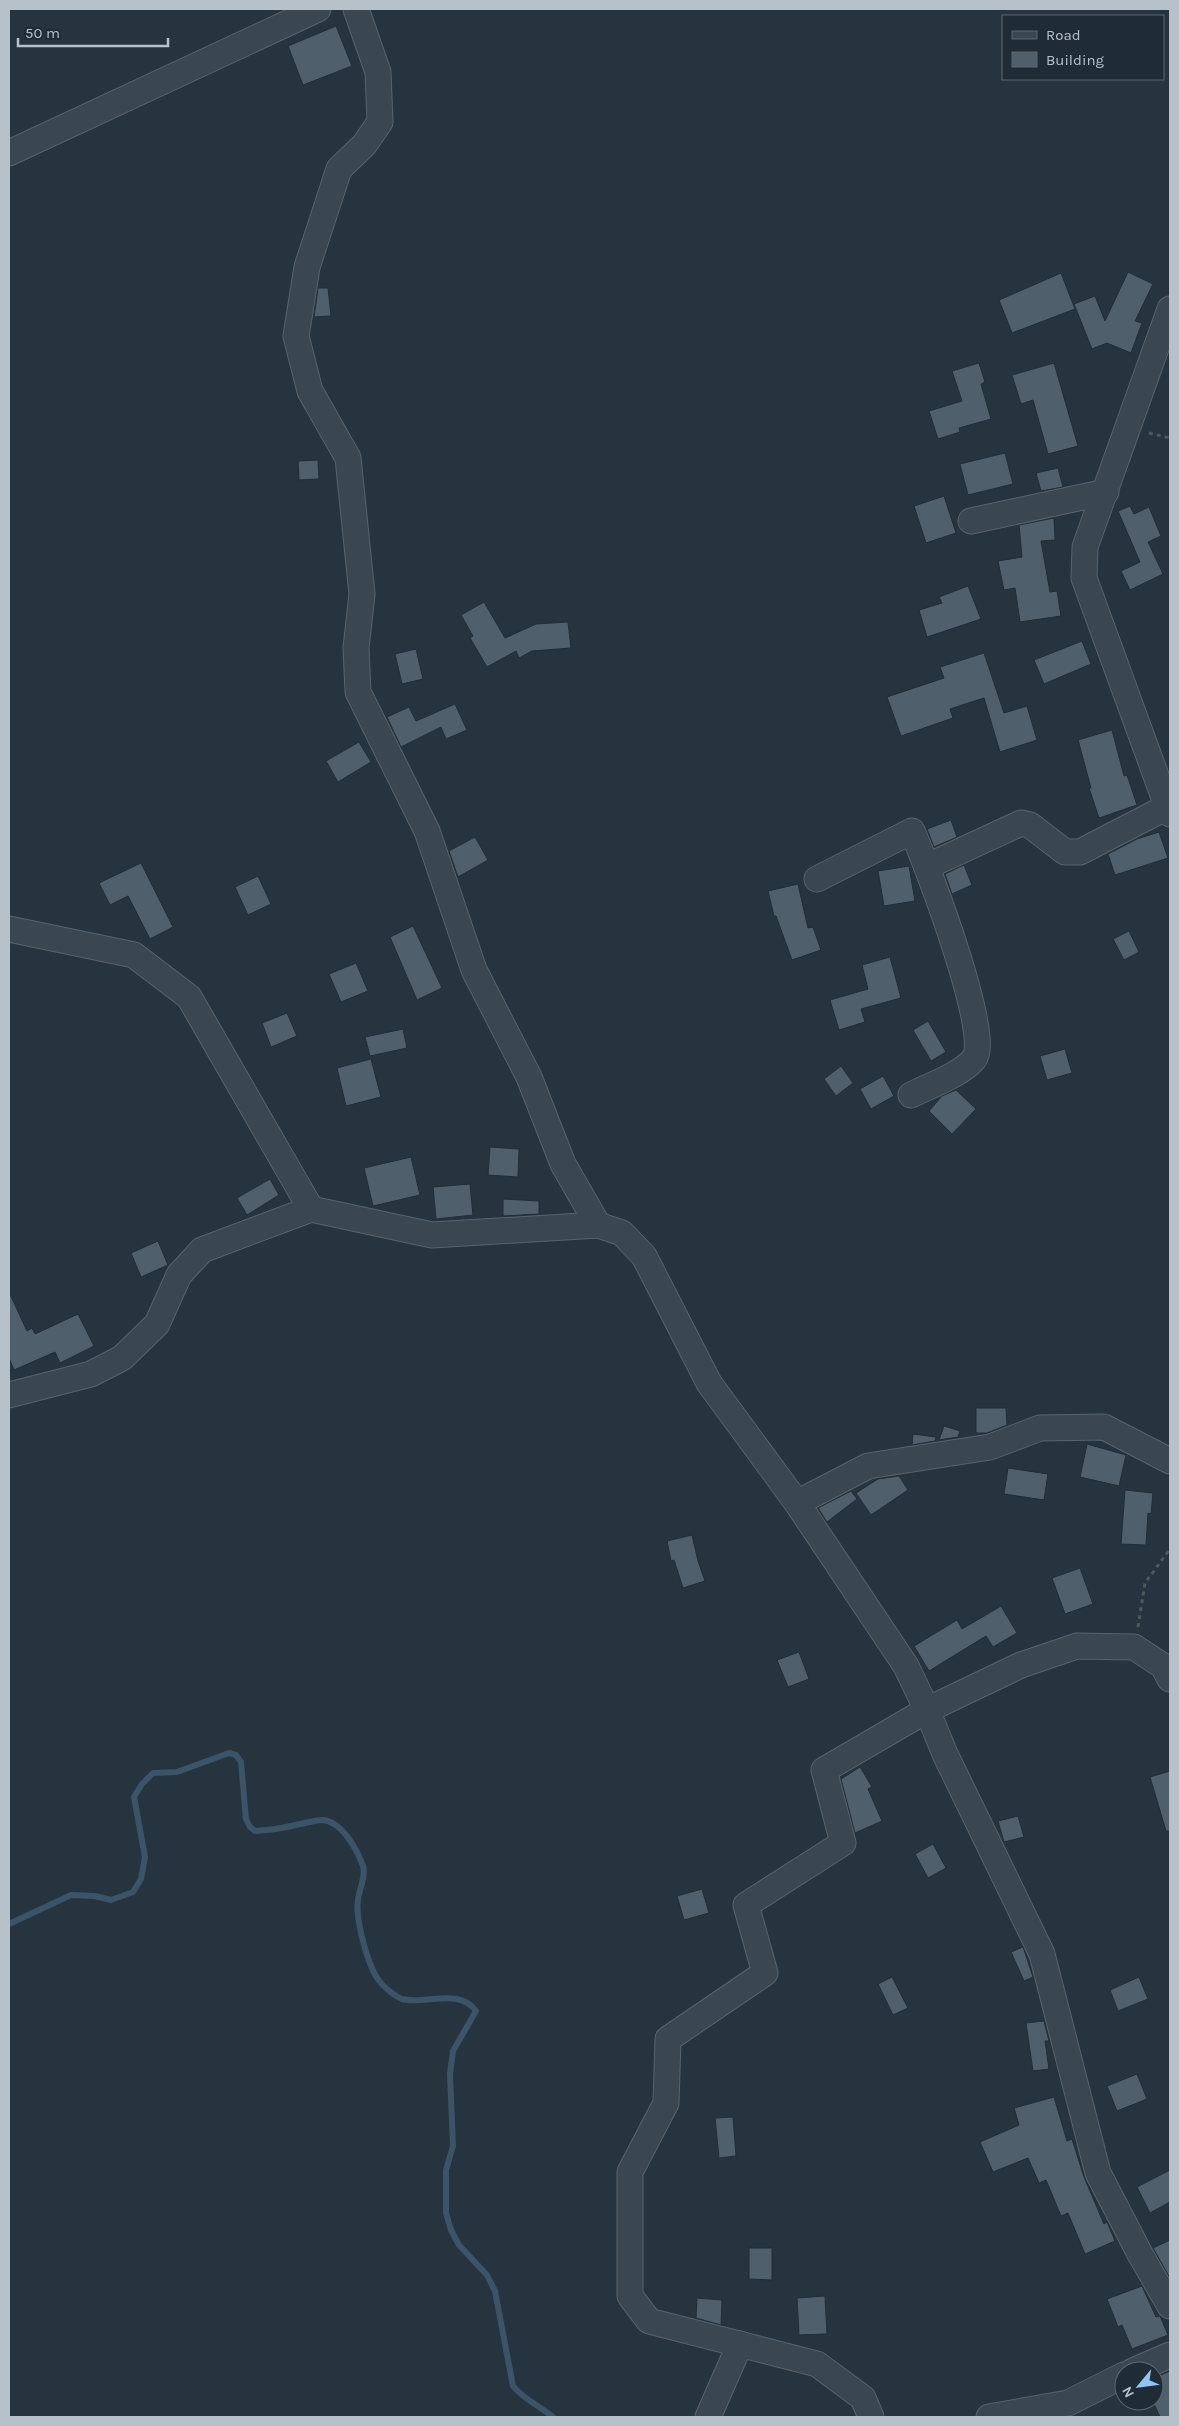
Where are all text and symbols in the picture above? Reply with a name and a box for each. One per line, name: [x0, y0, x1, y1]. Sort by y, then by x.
scale bar: [18, 15, 168, 47]
legend: [1002, 15, 1164, 80]
text: 50 m: [25, 24, 60, 42]
text: Road: [1046, 26, 1081, 44]
text: Building: [1046, 51, 1104, 69]
north arrow: [1114, 2361, 1164, 2411]
text: N: [1118, 2384, 1138, 2401]

